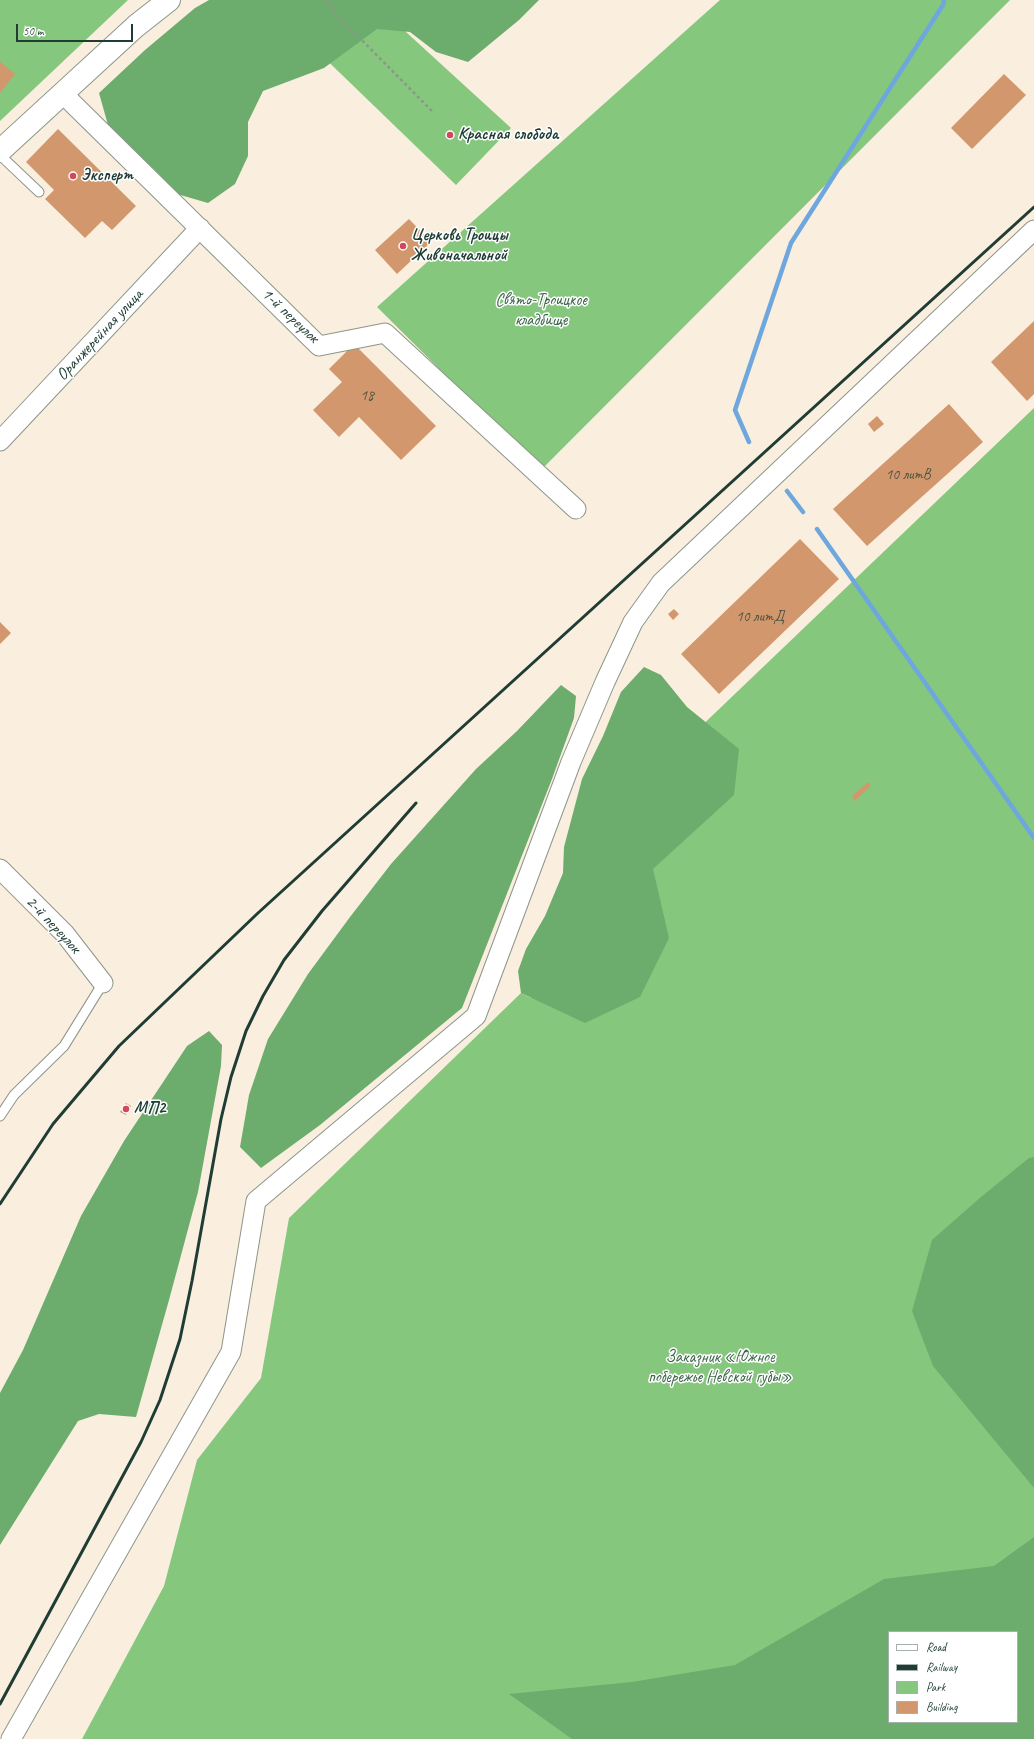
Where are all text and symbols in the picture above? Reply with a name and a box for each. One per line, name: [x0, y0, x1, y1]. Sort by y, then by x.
scale bar: [18, 16, 135, 42]
text: 50 m: [23, 23, 43, 39]
place label: Красная слобода: [458, 125, 558, 145]
marker: Красная слобода: [445, 130, 455, 140]
place label: Эксперт: [81, 166, 133, 186]
marker: Эксперт: [68, 171, 78, 181]
place label: Церковь Троицы Живоначальной: [411, 226, 508, 266]
marker: Церковь Троицы Живоначальной: [398, 241, 408, 251]
street label: 1-й переулок: [257, 284, 323, 348]
street label: Оранжерейная улица: [52, 285, 148, 385]
park label: Свято-Троицкое кладбище: [495, 291, 587, 331]
house number: 18: [360, 387, 374, 405]
house number: 10 литВ: [886, 466, 930, 484]
house number: 10 литД: [736, 608, 784, 626]
street label: 2-й переулок: [21, 892, 85, 958]
place label: МП2: [134, 1099, 165, 1119]
marker: МП2: [121, 1104, 131, 1114]
park label: Заказник «Южное побережье Невской губы»: [648, 1348, 792, 1388]
legend: [888, 1631, 1018, 1723]
text: Road: [926, 1639, 946, 1655]
text: Railway: [926, 1659, 957, 1675]
text: Park: [926, 1679, 945, 1695]
text: Building: [926, 1699, 958, 1715]

